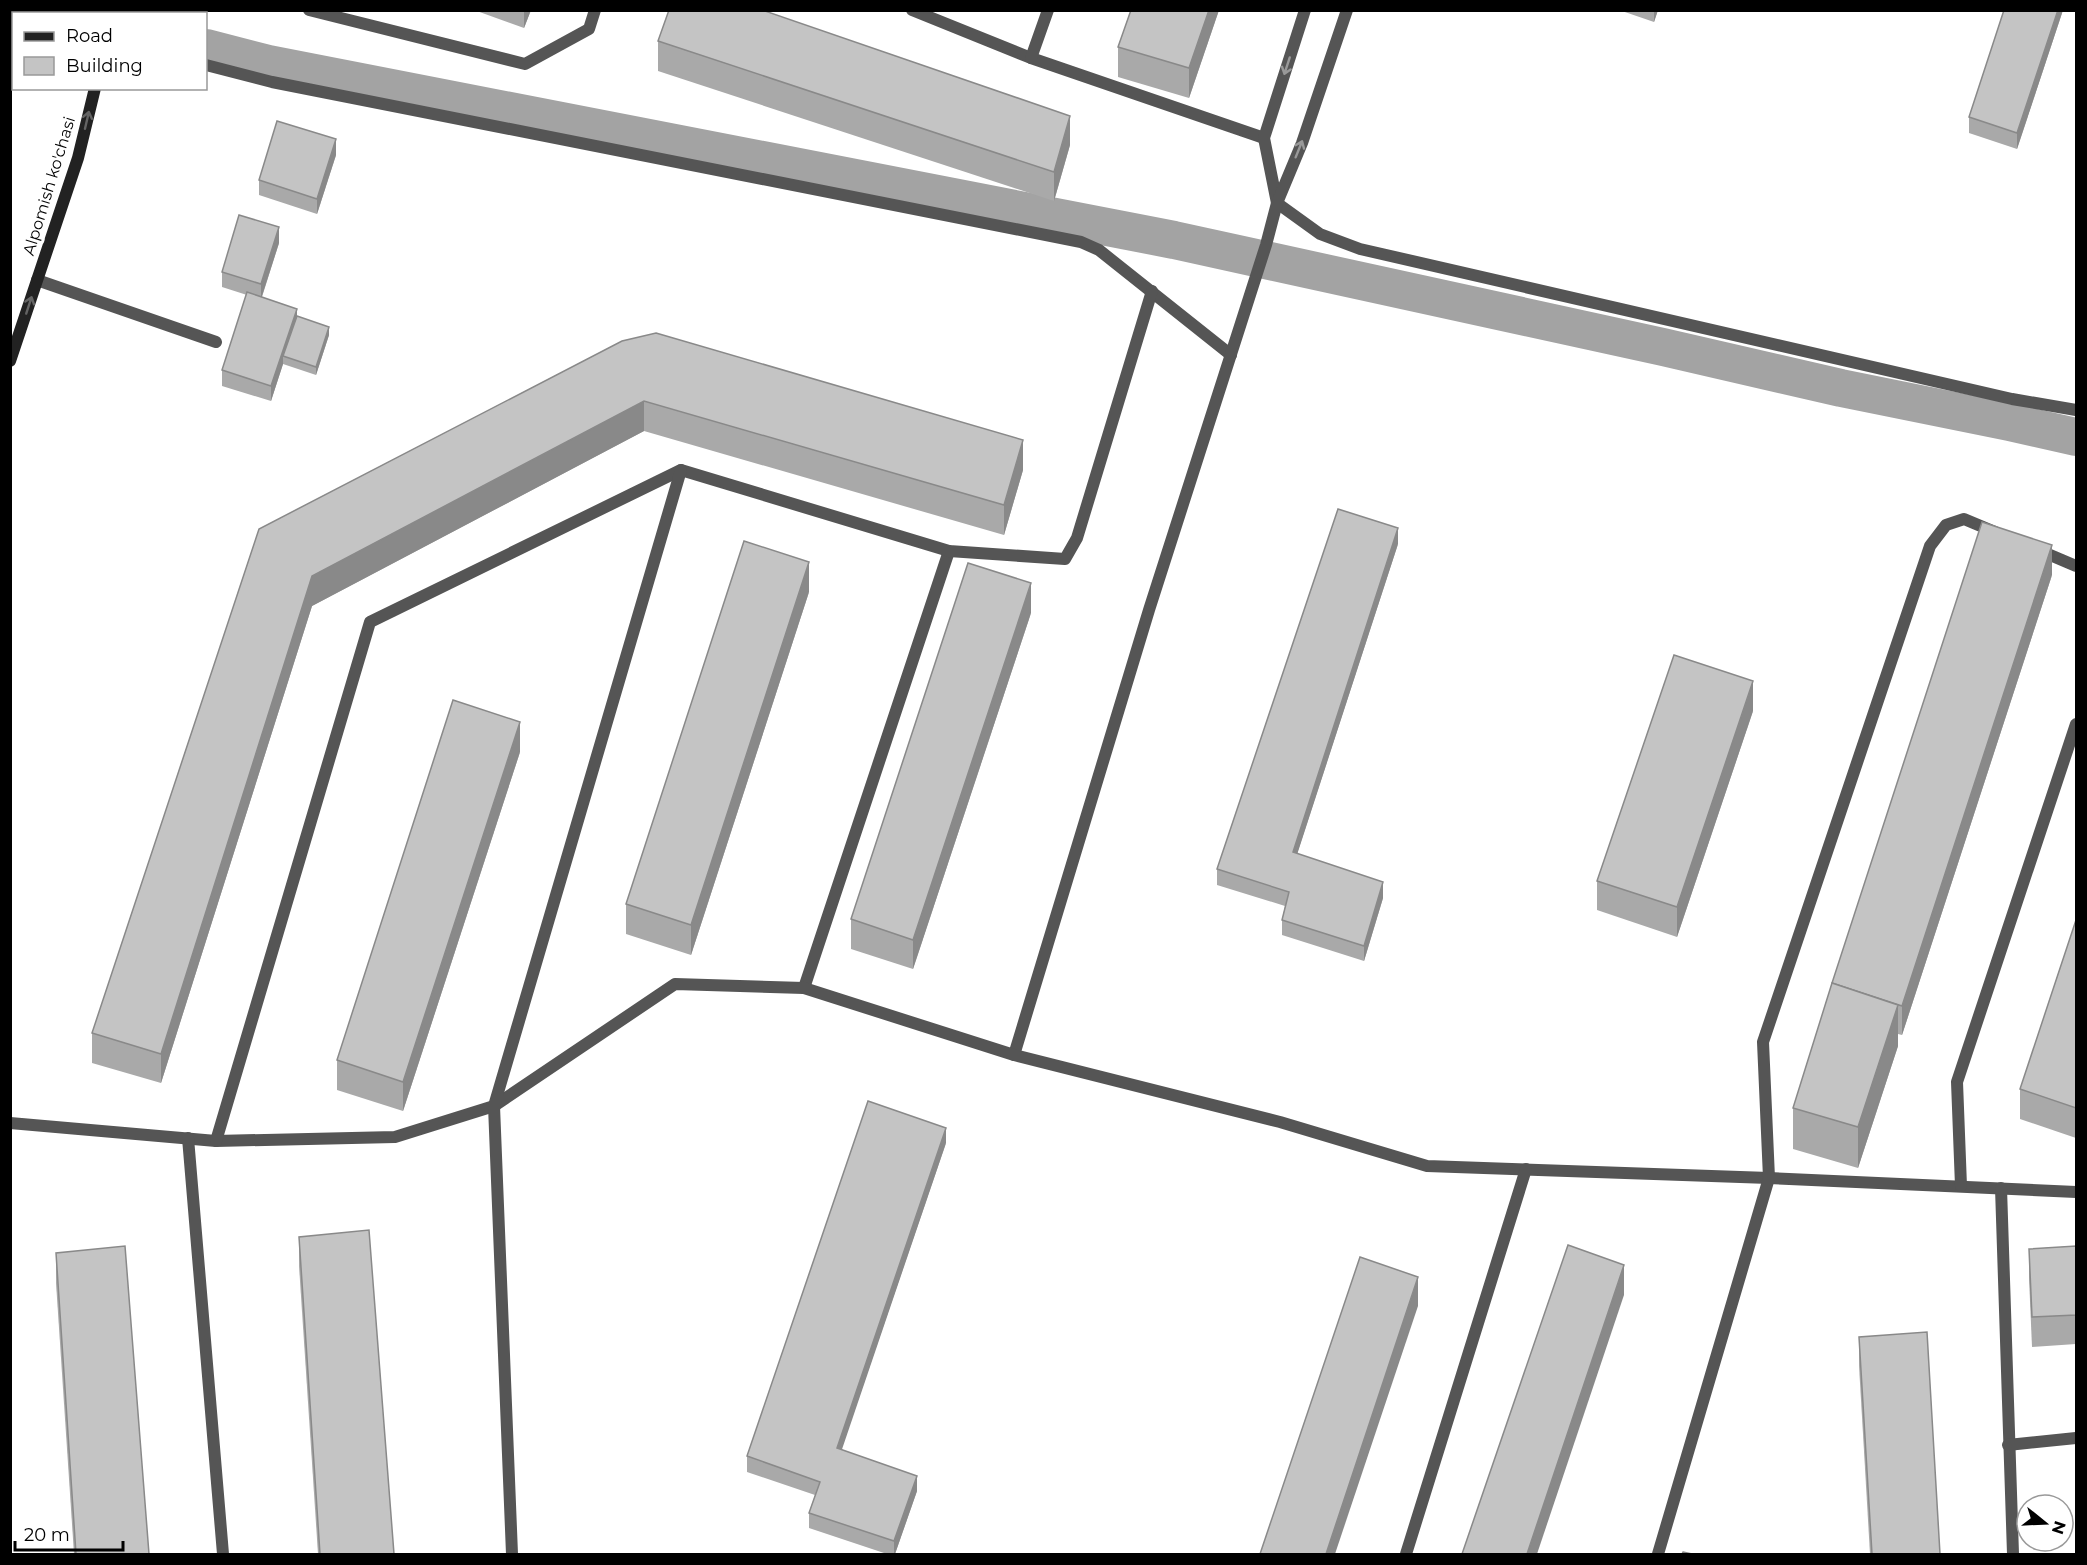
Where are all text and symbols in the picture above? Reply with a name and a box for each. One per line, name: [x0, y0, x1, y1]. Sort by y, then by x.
legend: [12, 12, 207, 90]
text: Road: [66, 25, 113, 47]
text: Building: [66, 55, 143, 77]
one-way arrow: [1281, 56, 1292, 75]
one-way arrow: [82, 110, 94, 129]
street label: Alpomish ko'chasi: [19, 114, 79, 258]
one-way arrow: [1294, 140, 1305, 158]
one-way arrow: [24, 296, 35, 315]
north arrow: [2015, 1493, 2075, 1553]
scale bar: [15, 1514, 123, 1552]
text: N: [2048, 1518, 2070, 1537]
text: 20 m: [24, 1524, 70, 1546]

